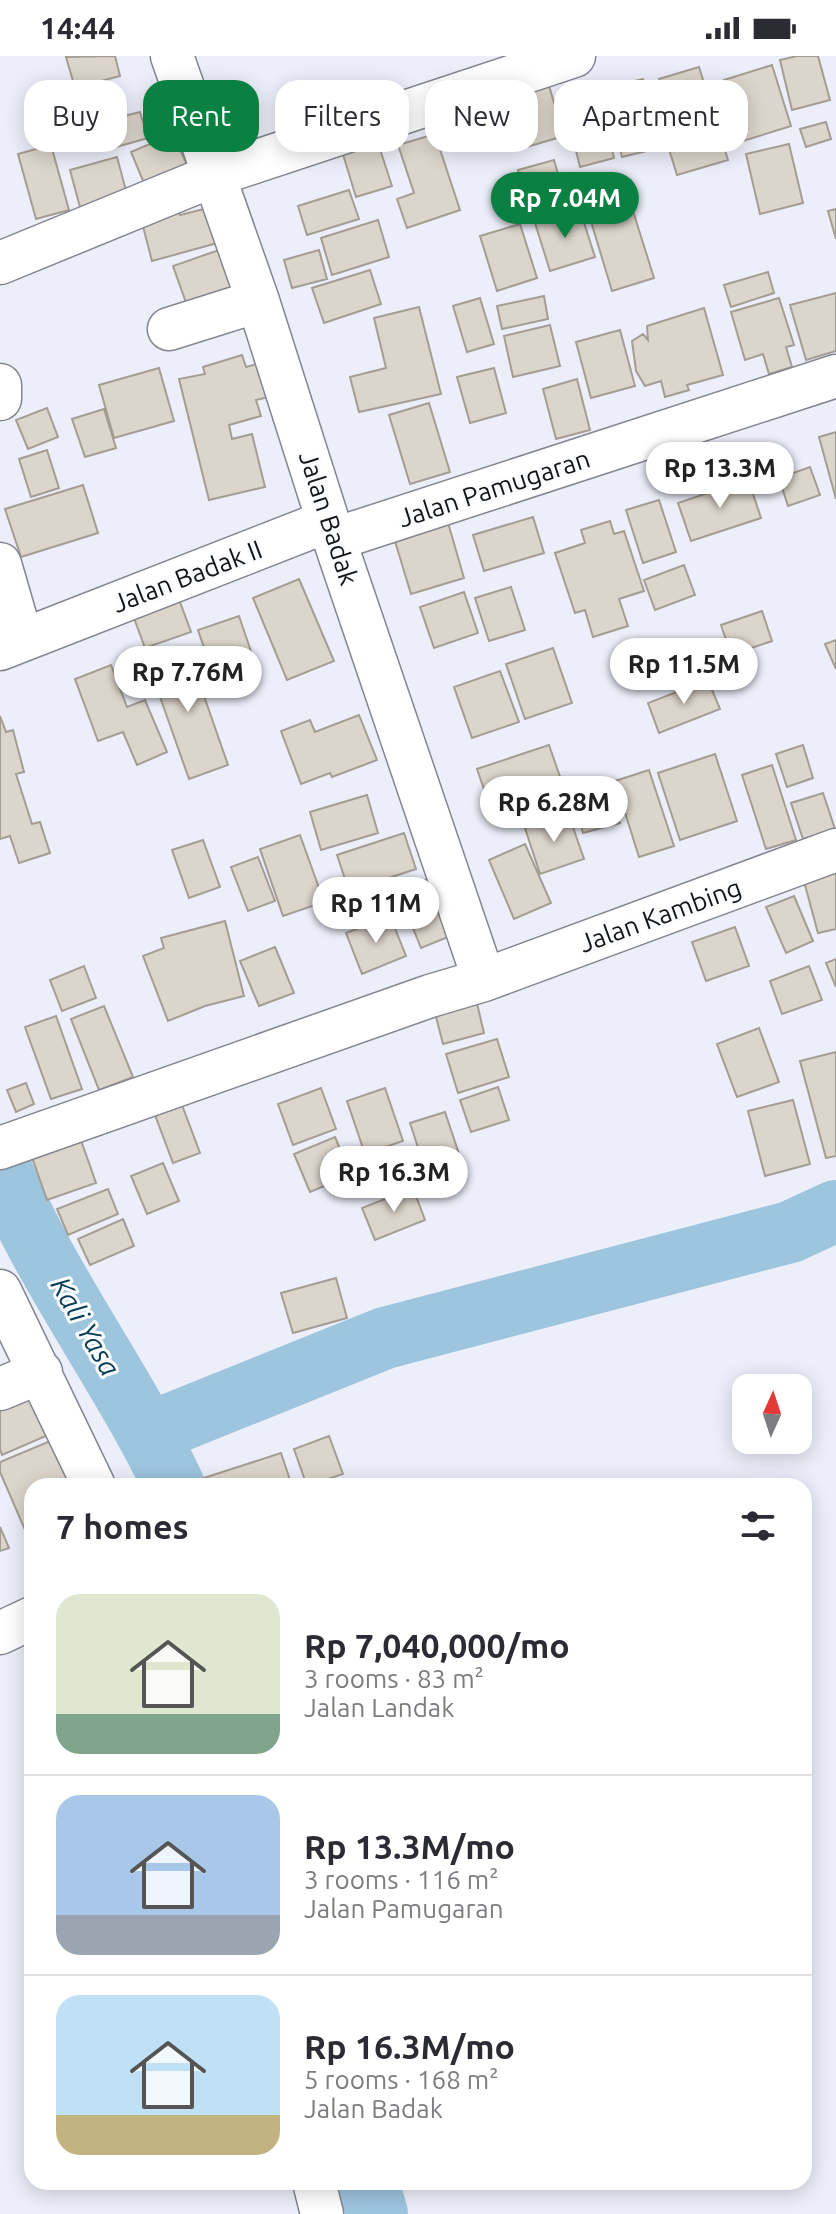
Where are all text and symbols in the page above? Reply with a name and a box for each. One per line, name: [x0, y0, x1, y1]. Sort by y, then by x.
text: 14:44: [40, 11, 115, 45]
chip: Buy: [24, 80, 127, 152]
chip: Rent: [143, 80, 259, 152]
chip: Filters: [275, 80, 409, 152]
chip: New: [425, 80, 538, 152]
chip: Apartment: [554, 80, 748, 152]
pin: Rp 7.04M: [482, 172, 648, 240]
text: Rp 7.04M: [509, 183, 621, 212]
pin: Rp 13.3M: [637, 442, 803, 510]
street label: Jalan Pamugaran: [395, 443, 593, 533]
street label: Jalan Badak: [294, 448, 364, 588]
text: Rp 13.3M: [664, 453, 776, 482]
street label: Jalan Badak II: [108, 534, 266, 618]
pin: Rp 11.5M: [601, 638, 767, 706]
pin: Rp 7.76M: [105, 646, 271, 714]
text: Rp 11.5M: [628, 649, 740, 678]
text: Rp 7.76M: [132, 657, 244, 686]
pin: Rp 6.28M: [471, 776, 637, 844]
text: Rp 6.28M: [498, 787, 610, 816]
street label: Jalan Kambing: [575, 872, 745, 958]
pin: Rp 11M: [311, 877, 441, 945]
text: Rp 11M: [330, 888, 422, 917]
pin: Rp 16.3M: [311, 1146, 477, 1214]
text: Rp 16.3M: [338, 1157, 450, 1186]
water label: Kali Yasa: [45, 1271, 127, 1381]
north arrow: [732, 1374, 812, 1454]
map controls: [732, 1374, 812, 1454]
icon: filters: [736, 1504, 780, 1548]
text: 7 homes: [56, 1507, 189, 1545]
icon: home: [120, 1626, 216, 1722]
text: Rp 7,040,000/mo: [304, 1626, 570, 1664]
text: 3 rooms · 83 m²: [304, 1664, 484, 1693]
text: Jalan Landak: [304, 1693, 454, 1722]
icon: home: [120, 1827, 216, 1923]
text: Rp 13.3M/mo: [304, 1827, 515, 1865]
text: 3 rooms · 116 m²: [304, 1865, 499, 1894]
text: Jalan Pamugaran: [304, 1894, 504, 1923]
icon: home: [120, 2027, 216, 2123]
text: Rp 16.3M/mo: [304, 2027, 515, 2065]
text: 5 rooms · 168 m²: [304, 2065, 499, 2094]
text: Jalan Badak: [304, 2094, 443, 2123]

